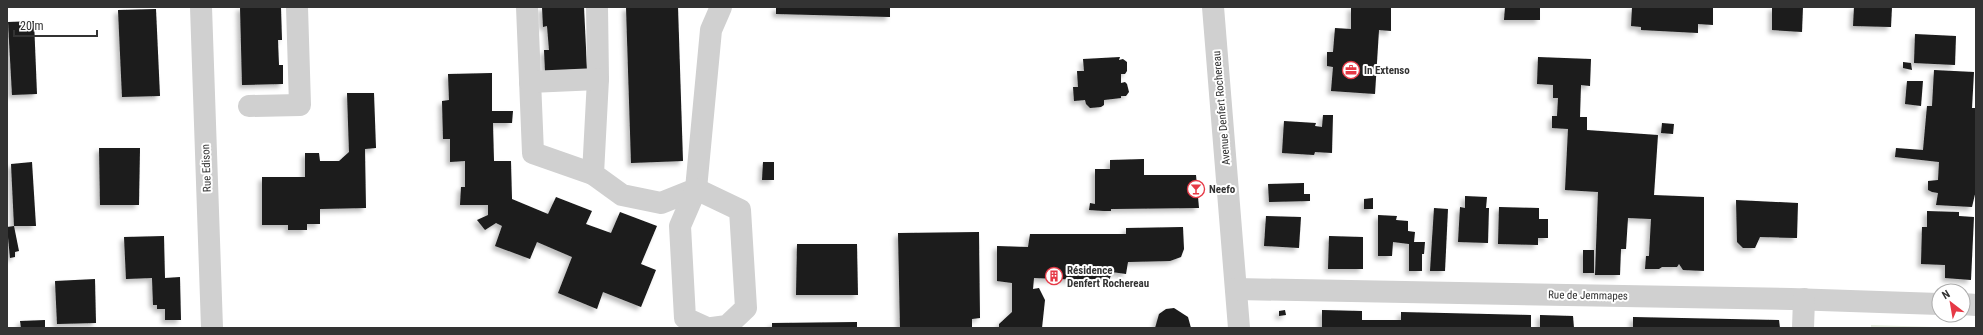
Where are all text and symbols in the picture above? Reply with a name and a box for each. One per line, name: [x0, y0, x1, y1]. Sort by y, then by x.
scale bar: [14, 12, 97, 38]
text: 20 m: [20, 19, 44, 33]
street label: Avenue Denfert Rochereau: [1210, 50, 1233, 166]
office icon: In Extenso: [1341, 60, 1361, 80]
place label: In Extenso: [1364, 64, 1410, 77]
street label: Rue Edison: [199, 144, 214, 192]
bar icon: Neefo: [1186, 179, 1206, 199]
place label: Neefo: [1209, 183, 1236, 196]
place label: Résidence Denfert Rochereau: [1067, 264, 1149, 290]
building icon: Résidence Denfert Rochereau: [1044, 266, 1064, 286]
north arrow: [1931, 283, 1971, 323]
text: N: [1940, 287, 1953, 302]
street label: Rue de Jemmapes: [1548, 288, 1628, 303]

